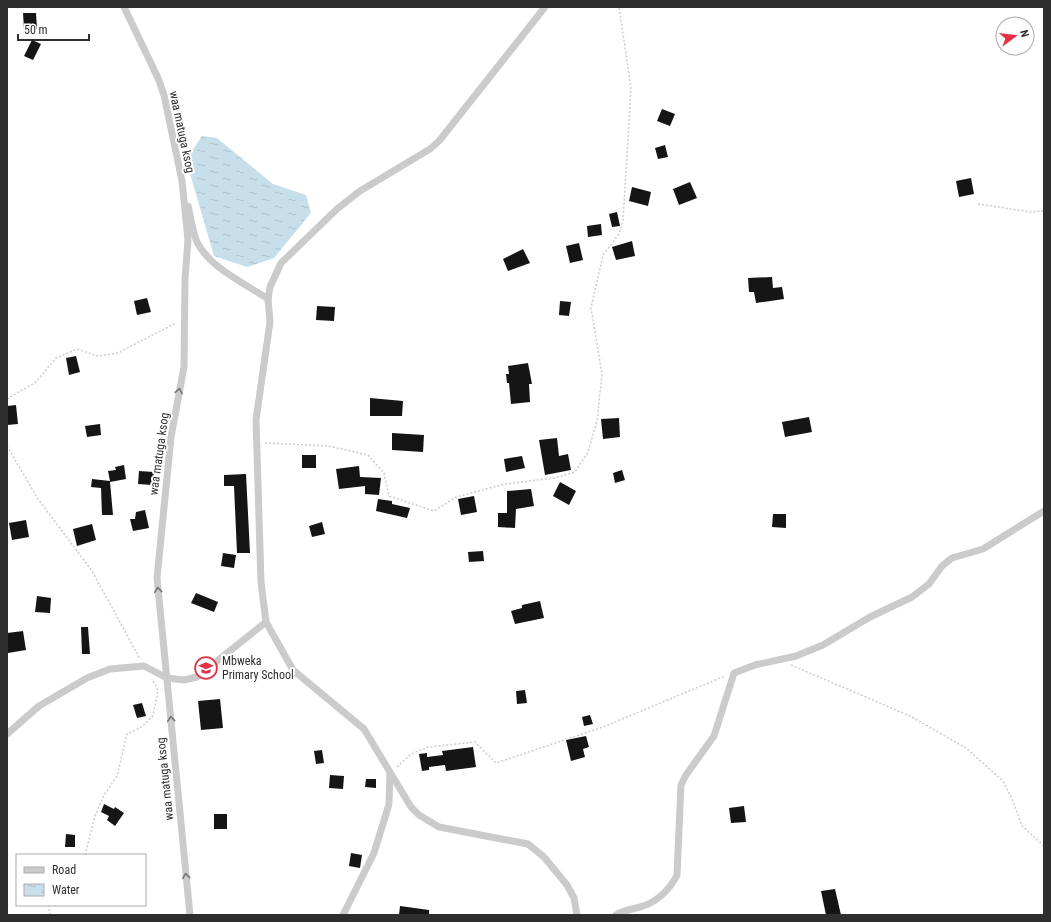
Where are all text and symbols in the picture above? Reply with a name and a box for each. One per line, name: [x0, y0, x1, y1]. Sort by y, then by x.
scale bar: [18, 16, 89, 42]
north arrow: [995, 16, 1035, 56]
text: 50 m: [24, 23, 48, 37]
text: N: [1017, 29, 1031, 39]
street label: waa matuga ksog: [166, 90, 198, 174]
one-way arrow: [175, 388, 183, 394]
street label: waa matuga ksog: [146, 412, 172, 496]
one-way arrow: [154, 586, 163, 593]
place label: Mbweka Primary School: [222, 654, 294, 682]
school or university icon: Mbweka Primary School: [193, 655, 219, 681]
one-way arrow: [166, 716, 175, 722]
street label: waa matuga ksog: [154, 737, 176, 821]
legend: [16, 854, 146, 906]
text: Road: [52, 863, 76, 877]
one-way arrow: [182, 873, 191, 879]
text: Water: [52, 883, 80, 897]

